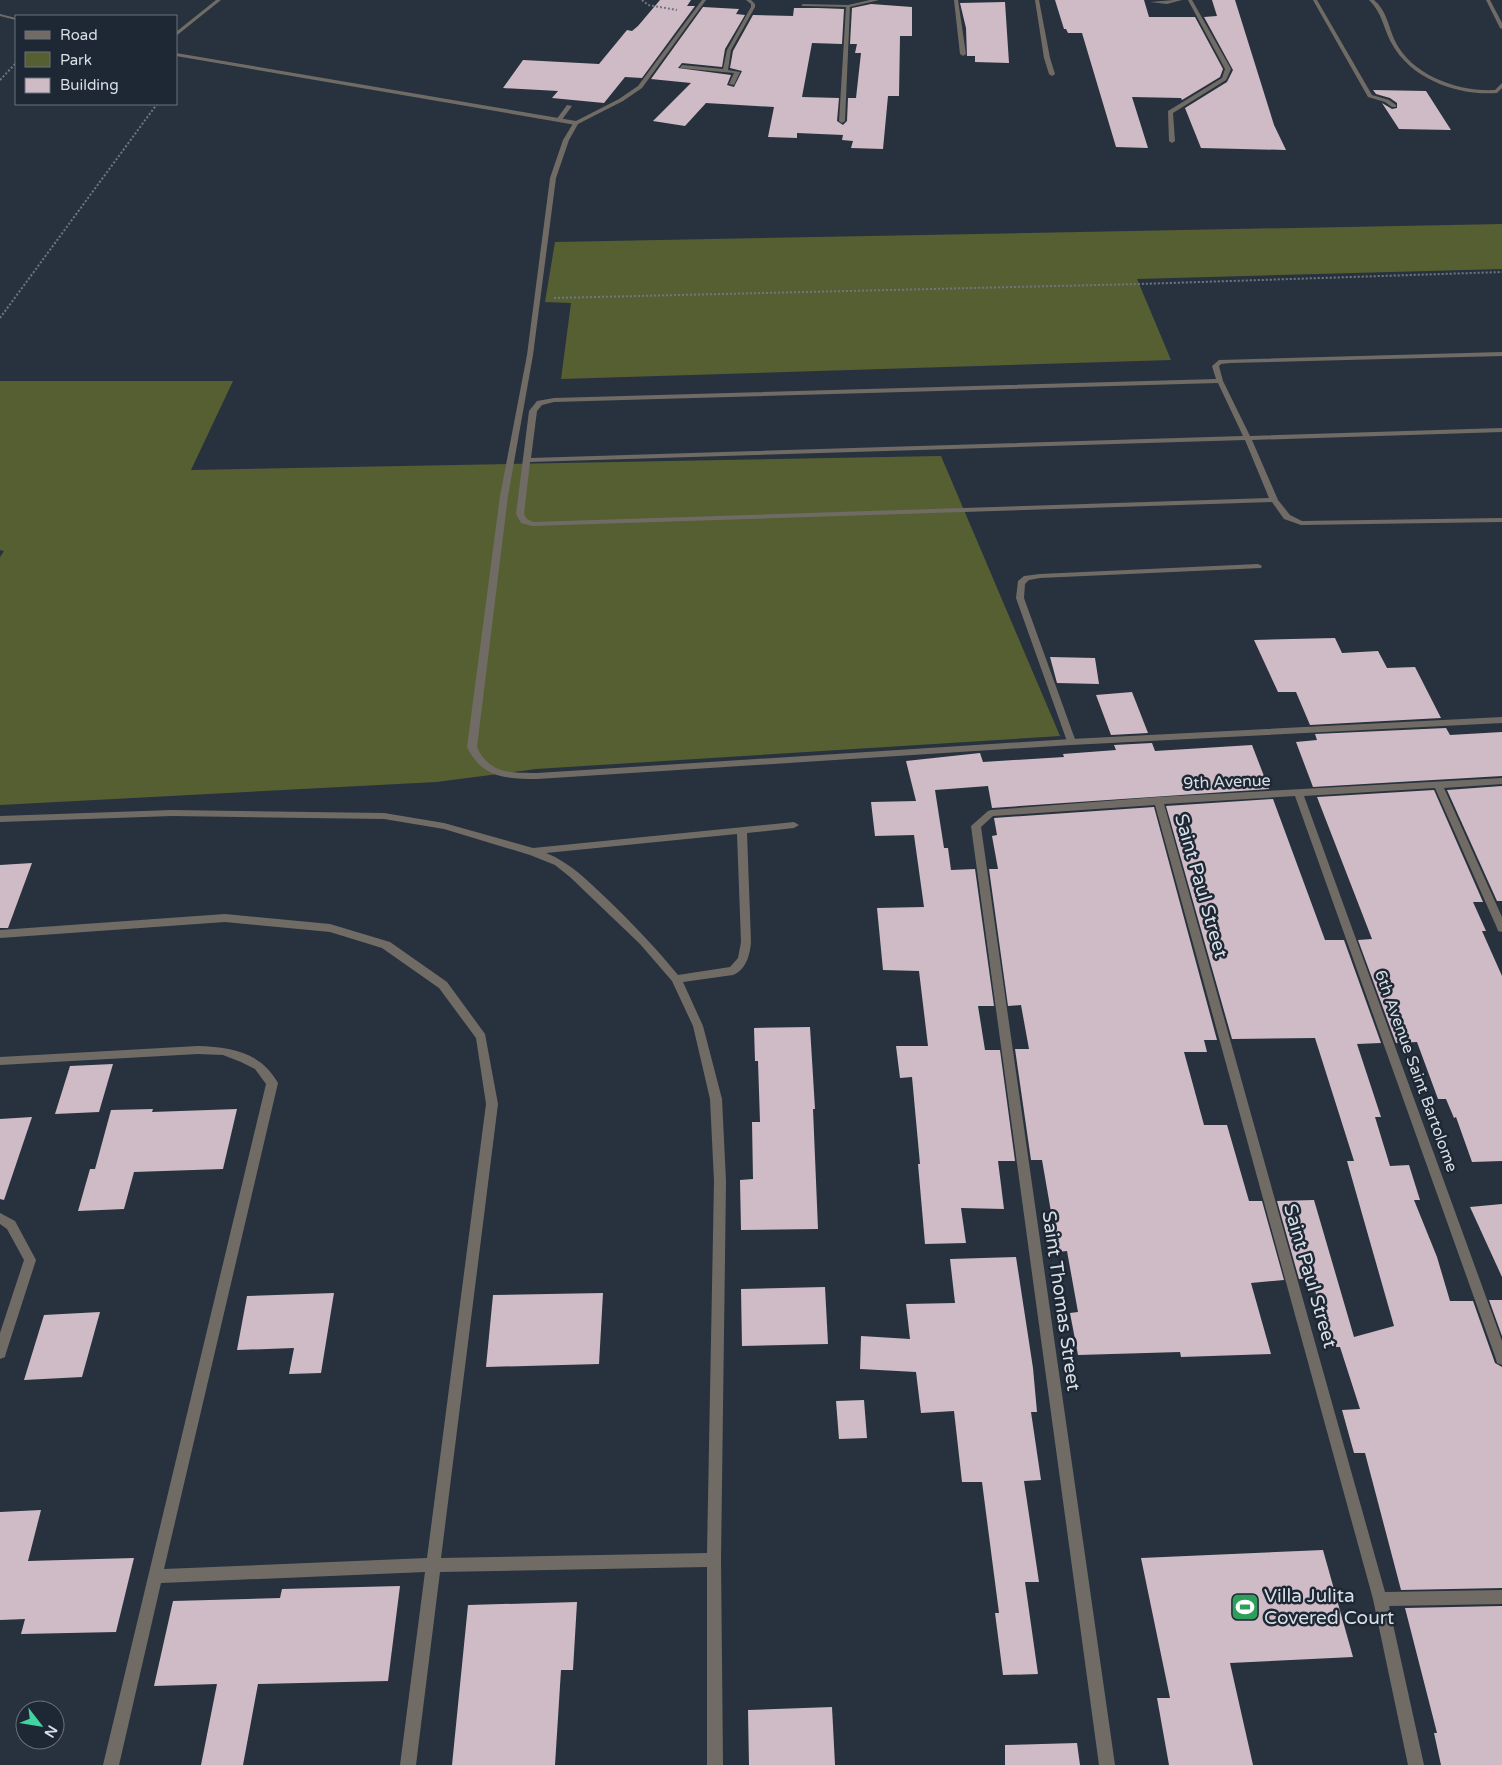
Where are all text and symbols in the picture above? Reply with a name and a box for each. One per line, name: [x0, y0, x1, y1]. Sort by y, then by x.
legend: [15, 15, 178, 105]
text: Road: [60, 26, 98, 44]
text: Park: [60, 51, 92, 69]
text: Building: [60, 76, 119, 94]
street label: 9th Avenue: [1183, 770, 1271, 794]
street label: Saint Paul Street: [1170, 811, 1232, 961]
street label: 6th Avenue Saint Bartolome: [1370, 967, 1462, 1175]
street label: Saint Paul Street: [1279, 1201, 1341, 1351]
street label: Saint Thomas Street: [1037, 1209, 1085, 1393]
place label: Villa Julita Covered Court: [1264, 1585, 1394, 1629]
sports icon: Villa Julita Covered Court: [1230, 1592, 1260, 1622]
north arrow: [15, 1700, 65, 1750]
text: N: [41, 1722, 61, 1741]

